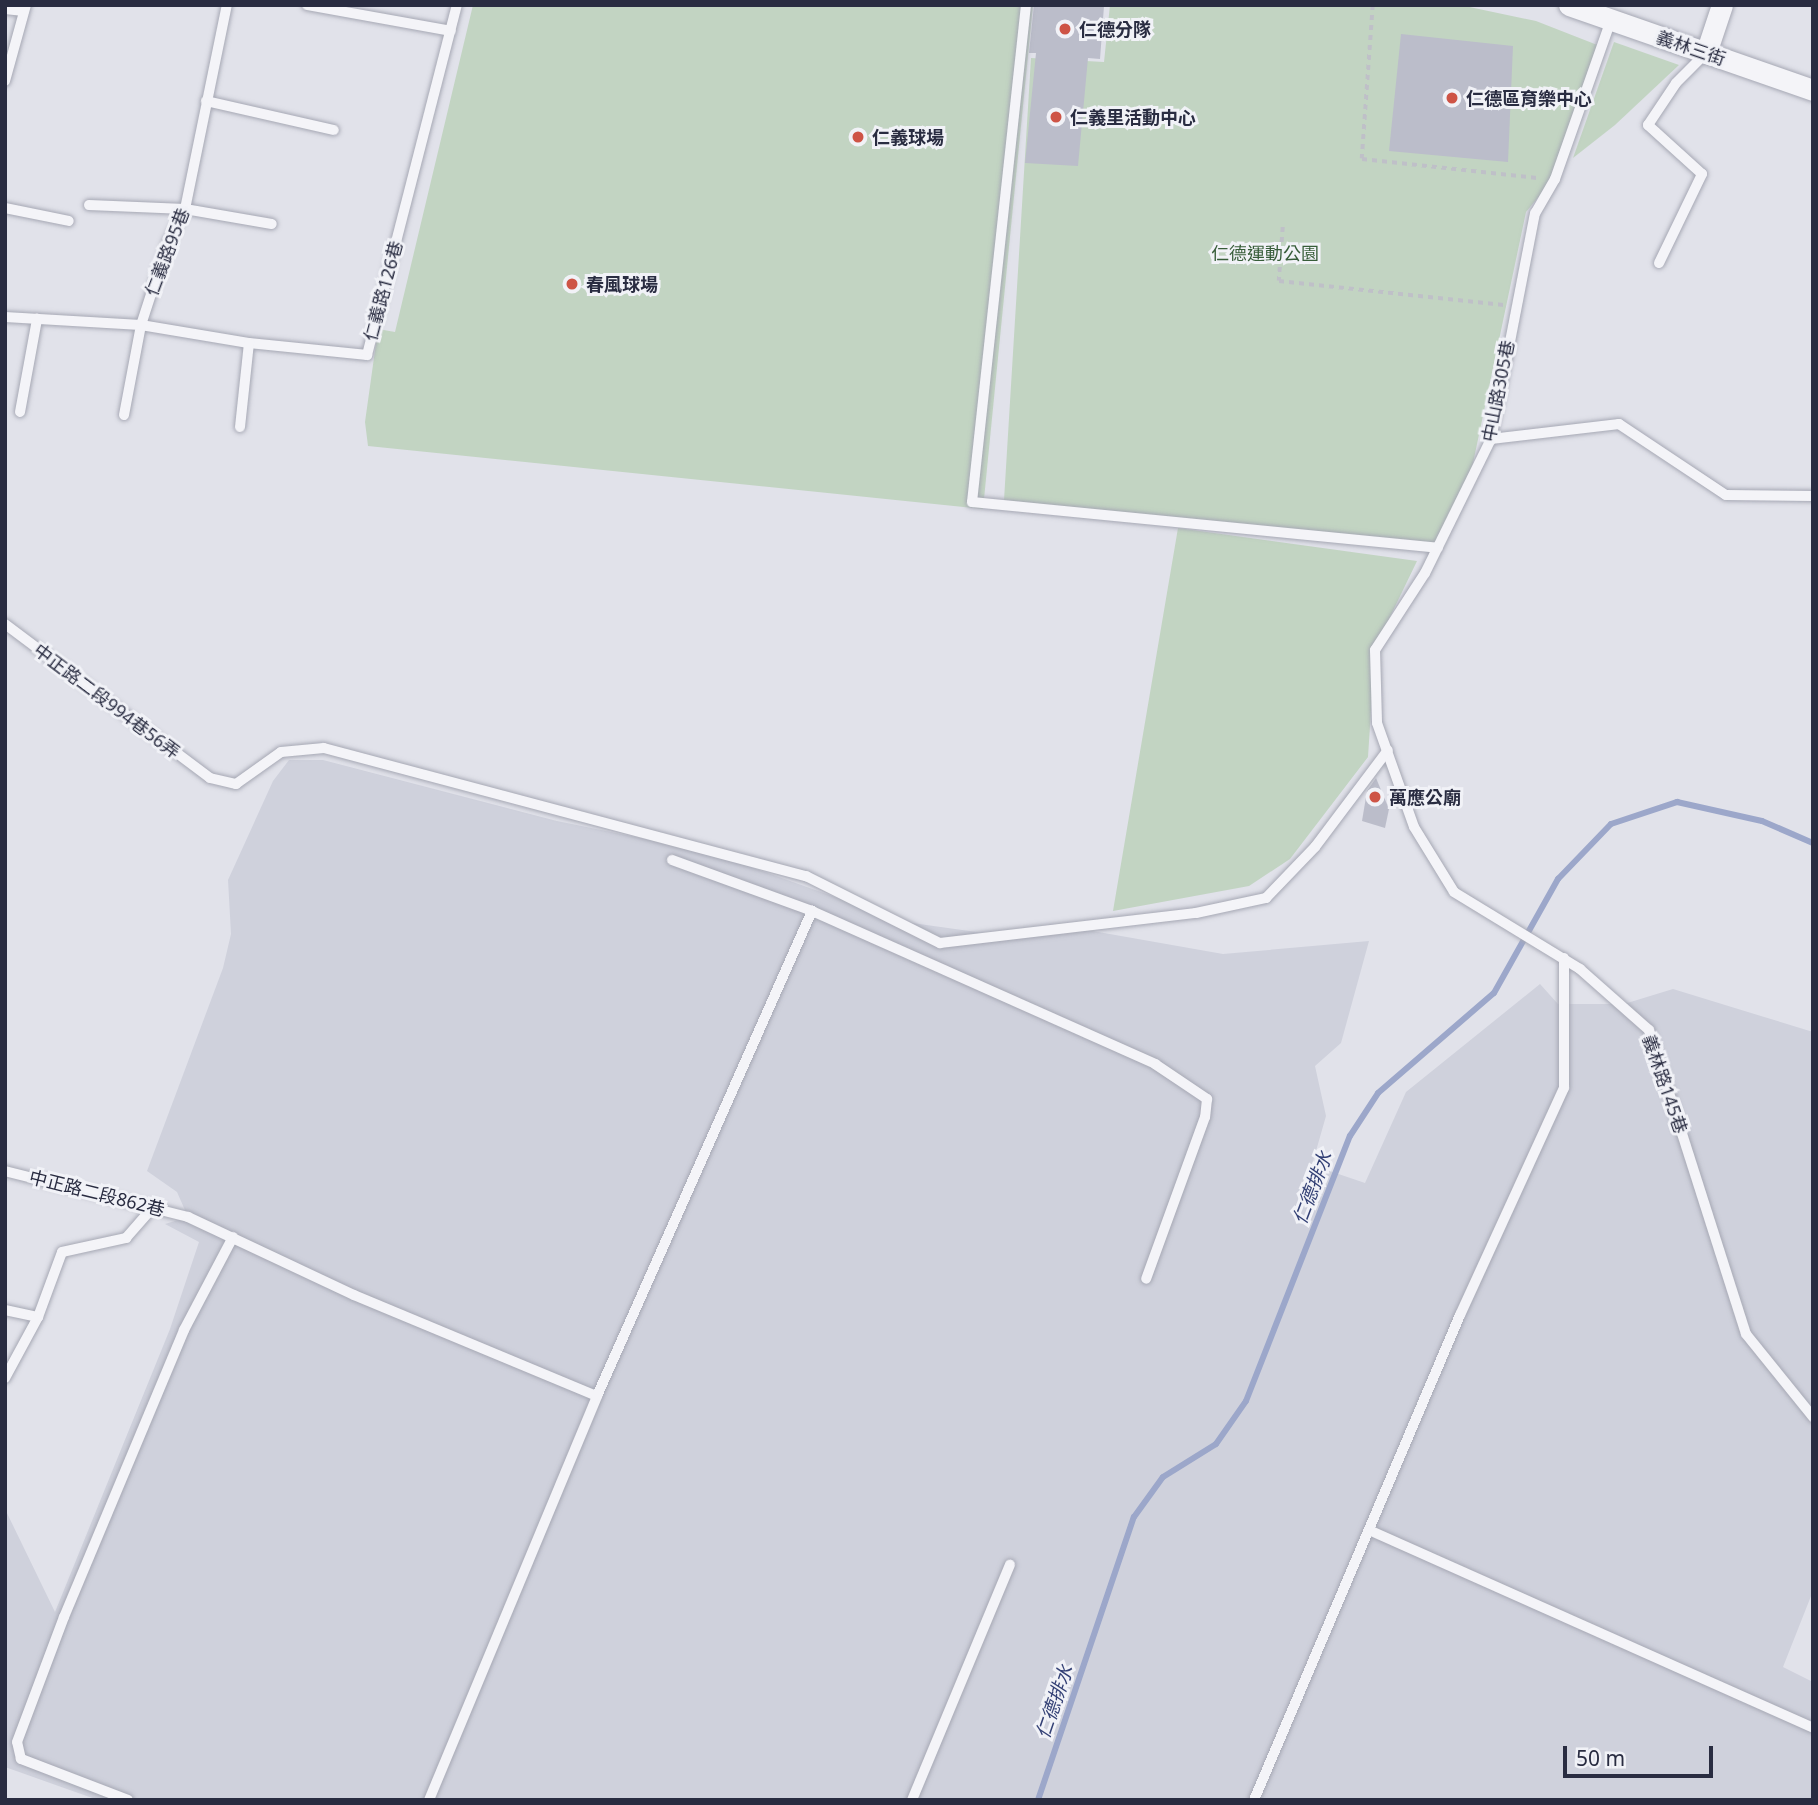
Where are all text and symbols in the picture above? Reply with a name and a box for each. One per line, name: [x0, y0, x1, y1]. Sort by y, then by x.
place label: 仁德分隊: [1079, 18, 1151, 40]
marker: 仁德分隊: [1057, 21, 1073, 37]
street label: 義林三街: [1653, 26, 1729, 70]
place label: 仁德區育樂中心: [1466, 87, 1592, 109]
marker: 仁德區育樂中心: [1444, 90, 1460, 106]
place label: 仁義里活動中心: [1070, 106, 1196, 128]
marker: 仁義里活動中心: [1048, 109, 1064, 125]
place label: 仁義球場: [872, 126, 944, 148]
marker: 仁義球場: [850, 129, 866, 145]
street label: 仁義路95巷: [140, 205, 194, 299]
street label: 仁義路126巷: [359, 239, 407, 343]
park label: 仁德運動公園: [1211, 242, 1319, 264]
place label: 春風球場: [586, 273, 658, 295]
marker: 春風球場: [564, 276, 580, 292]
street label: 中山路305巷: [1478, 338, 1518, 444]
street label: 中正路二段994巷56弄: [30, 639, 184, 763]
place label: 萬應公廟: [1389, 786, 1461, 808]
marker: 萬應公廟: [1367, 789, 1383, 805]
street label: 義林路145巷: [1638, 1032, 1692, 1136]
water label: 仁德排水: [1289, 1148, 1337, 1228]
street label: 中正路二段862巷: [27, 1166, 167, 1220]
water label: 仁德排水: [1032, 1662, 1078, 1742]
scale bar: [1566, 1731, 1716, 1775]
text: 50 m: [1576, 1744, 1625, 1772]

